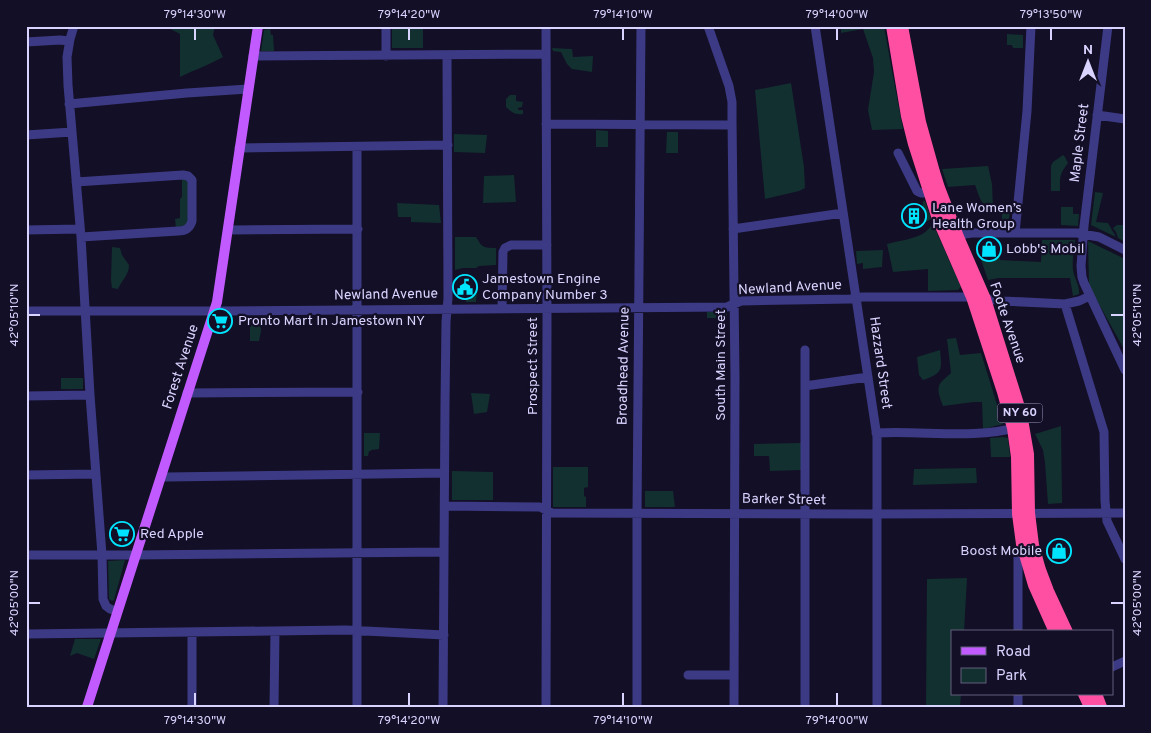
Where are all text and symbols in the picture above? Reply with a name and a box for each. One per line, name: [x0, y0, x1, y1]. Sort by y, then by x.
text: 79°14'30"W: [164, 7, 226, 23]
text: 79°14'20"W: [378, 7, 440, 23]
text: 79°14'10"W: [593, 7, 653, 23]
text: 79°14'00"W: [806, 7, 868, 23]
text: 79°13'50"W: [1020, 7, 1082, 23]
north arrow: [1064, 38, 1114, 88]
text: N: [1083, 42, 1093, 59]
street label: Maple Street: [1067, 103, 1093, 183]
place label: Lane Women’s Health Group: [932, 200, 1022, 233]
building icon: Lane Women’s Health Group: [901, 203, 927, 229]
shop icon: Lobb's Mobil: [976, 236, 1002, 262]
place label: Lobb's Mobil: [1006, 241, 1084, 258]
place label: Jamestown Engine Company Number 3: [482, 271, 608, 304]
public building icon: Jamestown Engine Company Number 3: [452, 274, 478, 300]
street label: Newland Avenue: [738, 277, 842, 299]
street label: Foote Avenue: [985, 280, 1029, 366]
text: 42°05'10"N: [7, 284, 23, 346]
text: 42°05'10"N: [1130, 284, 1146, 346]
street label: Newland Avenue: [334, 286, 438, 304]
street label: Broadhead Avenue: [614, 307, 634, 425]
supermarket icon: Pronto Mart In Jamestown NY: [207, 308, 233, 334]
street label: South Main Street: [713, 309, 730, 421]
place label: Pronto Mart In Jamestown NY: [238, 313, 425, 330]
street label: Hazzard Street: [865, 316, 895, 410]
street label: Prospect Street: [525, 317, 542, 415]
street label: Forest Avenue: [159, 322, 203, 412]
road number: NY 60: [998, 403, 1042, 422]
street label: Barker Street: [742, 491, 826, 509]
supermarket icon: Red Apple: [109, 521, 135, 547]
place label: Red Apple: [140, 526, 204, 543]
shop icon: Boost Mobile: [1046, 538, 1072, 564]
place label: Boost Mobile: [960, 543, 1042, 560]
text: 42°05'00"N: [7, 570, 23, 636]
text: 42°05'00"N: [1130, 570, 1146, 636]
legend: [951, 630, 1114, 696]
text: Road: [996, 643, 1031, 662]
text: Park: [996, 667, 1027, 686]
text: 79°14'30"W: [164, 713, 226, 729]
text: 79°14'20"W: [378, 713, 440, 729]
text: 79°14'10"W: [593, 713, 653, 729]
text: 79°14'00"W: [806, 713, 868, 729]

